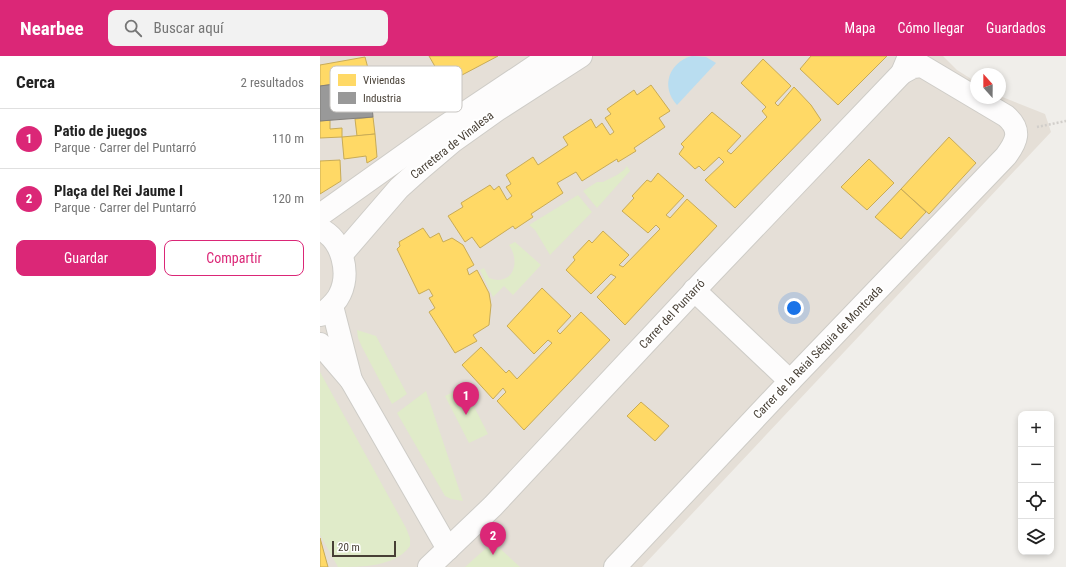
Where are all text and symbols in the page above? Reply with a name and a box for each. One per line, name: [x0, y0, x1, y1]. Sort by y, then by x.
search box: [108, 10, 388, 46]
text: Nearbee: [20, 17, 84, 40]
icon: search: [122, 17, 144, 39]
text: Buscar aquí: [154, 19, 223, 37]
text: Mapa: [845, 20, 876, 36]
text: Cómo llegar: [898, 20, 964, 36]
text: Guardados: [986, 20, 1046, 36]
legend: [330, 66, 462, 112]
north arrow: [970, 68, 1006, 104]
text: Cerca: [16, 72, 55, 92]
text: Viviendas: [363, 74, 405, 87]
text: 2 resultados: [240, 75, 304, 90]
text: Industria: [363, 92, 401, 105]
street label: Carretera de Vinalesa: [408, 108, 496, 182]
text: Patio de juegos: [54, 122, 147, 140]
text: 1: [26, 131, 32, 146]
text: 110 m: [272, 131, 304, 146]
text: Parque · Carrer del Puntarró: [54, 140, 196, 155]
text: Plaça del Rei Jaume I: [54, 182, 183, 200]
text: 2: [26, 191, 32, 206]
text: 120 m: [272, 191, 304, 206]
text: Parque · Carrer del Puntarró: [54, 200, 196, 215]
button: Guardar: [16, 240, 156, 276]
button: Compartir: [164, 240, 304, 276]
street label: Carrer del Puntarró: [636, 276, 708, 352]
street label: Carrer de la Reial Séquia de Montcada: [750, 282, 886, 422]
your location: [784, 298, 804, 318]
pin: 1: [453, 382, 479, 415]
map controls: [1018, 411, 1054, 555]
button: +: [1018, 411, 1054, 447]
button: −: [1018, 447, 1054, 483]
button: locate: [1018, 483, 1054, 519]
button: layers: [1018, 519, 1054, 555]
pin: 2: [480, 522, 506, 555]
scale bar: [332, 539, 396, 558]
text: 20 m: [338, 541, 360, 554]

